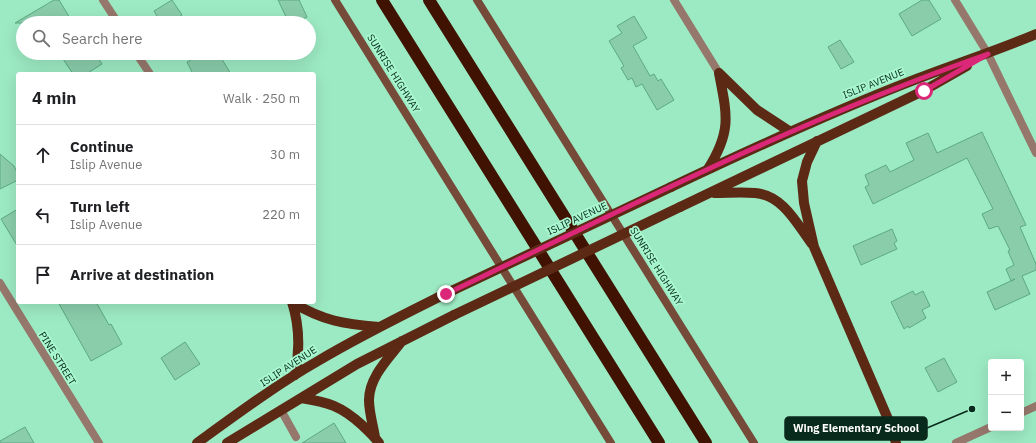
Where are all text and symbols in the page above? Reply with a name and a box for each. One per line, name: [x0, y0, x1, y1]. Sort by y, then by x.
search box: [16, 16, 316, 60]
icon: search: [30, 27, 52, 49]
text: Search here: [62, 29, 142, 48]
street label: SUNRISE HIGHWAY: [364, 32, 423, 115]
street label: ISLIP AVENUE: [841, 65, 906, 102]
route start: [915, 82, 933, 100]
text: 4 min: [32, 87, 76, 109]
text: Walk · 250 m: [223, 90, 300, 107]
text: Continue: [70, 137, 134, 156]
icon: ahead: [32, 144, 54, 166]
text: 30 m: [270, 146, 300, 163]
text: Islip Avenue: [70, 156, 142, 173]
text: Turn left: [70, 197, 130, 216]
street label: ISLIP AVENUE: [545, 199, 609, 238]
icon: left: [32, 204, 54, 226]
text: 220 m: [262, 206, 300, 223]
text: Islip Avenue: [70, 216, 142, 233]
street label: SUNRISE HIGHWAY: [627, 225, 686, 308]
icon: arrive: [32, 264, 54, 286]
text: Arrive at destination: [70, 265, 214, 284]
route end: [437, 285, 455, 303]
street label: PINE STREET: [36, 329, 79, 388]
street label: ISLIP AVENUE: [258, 343, 319, 390]
map controls: [988, 359, 1024, 431]
button: +: [988, 359, 1024, 395]
button: −: [988, 395, 1024, 431]
callout: Wing Elementary School: [785, 417, 927, 440]
text: Wing Elementary School: [793, 421, 920, 435]

